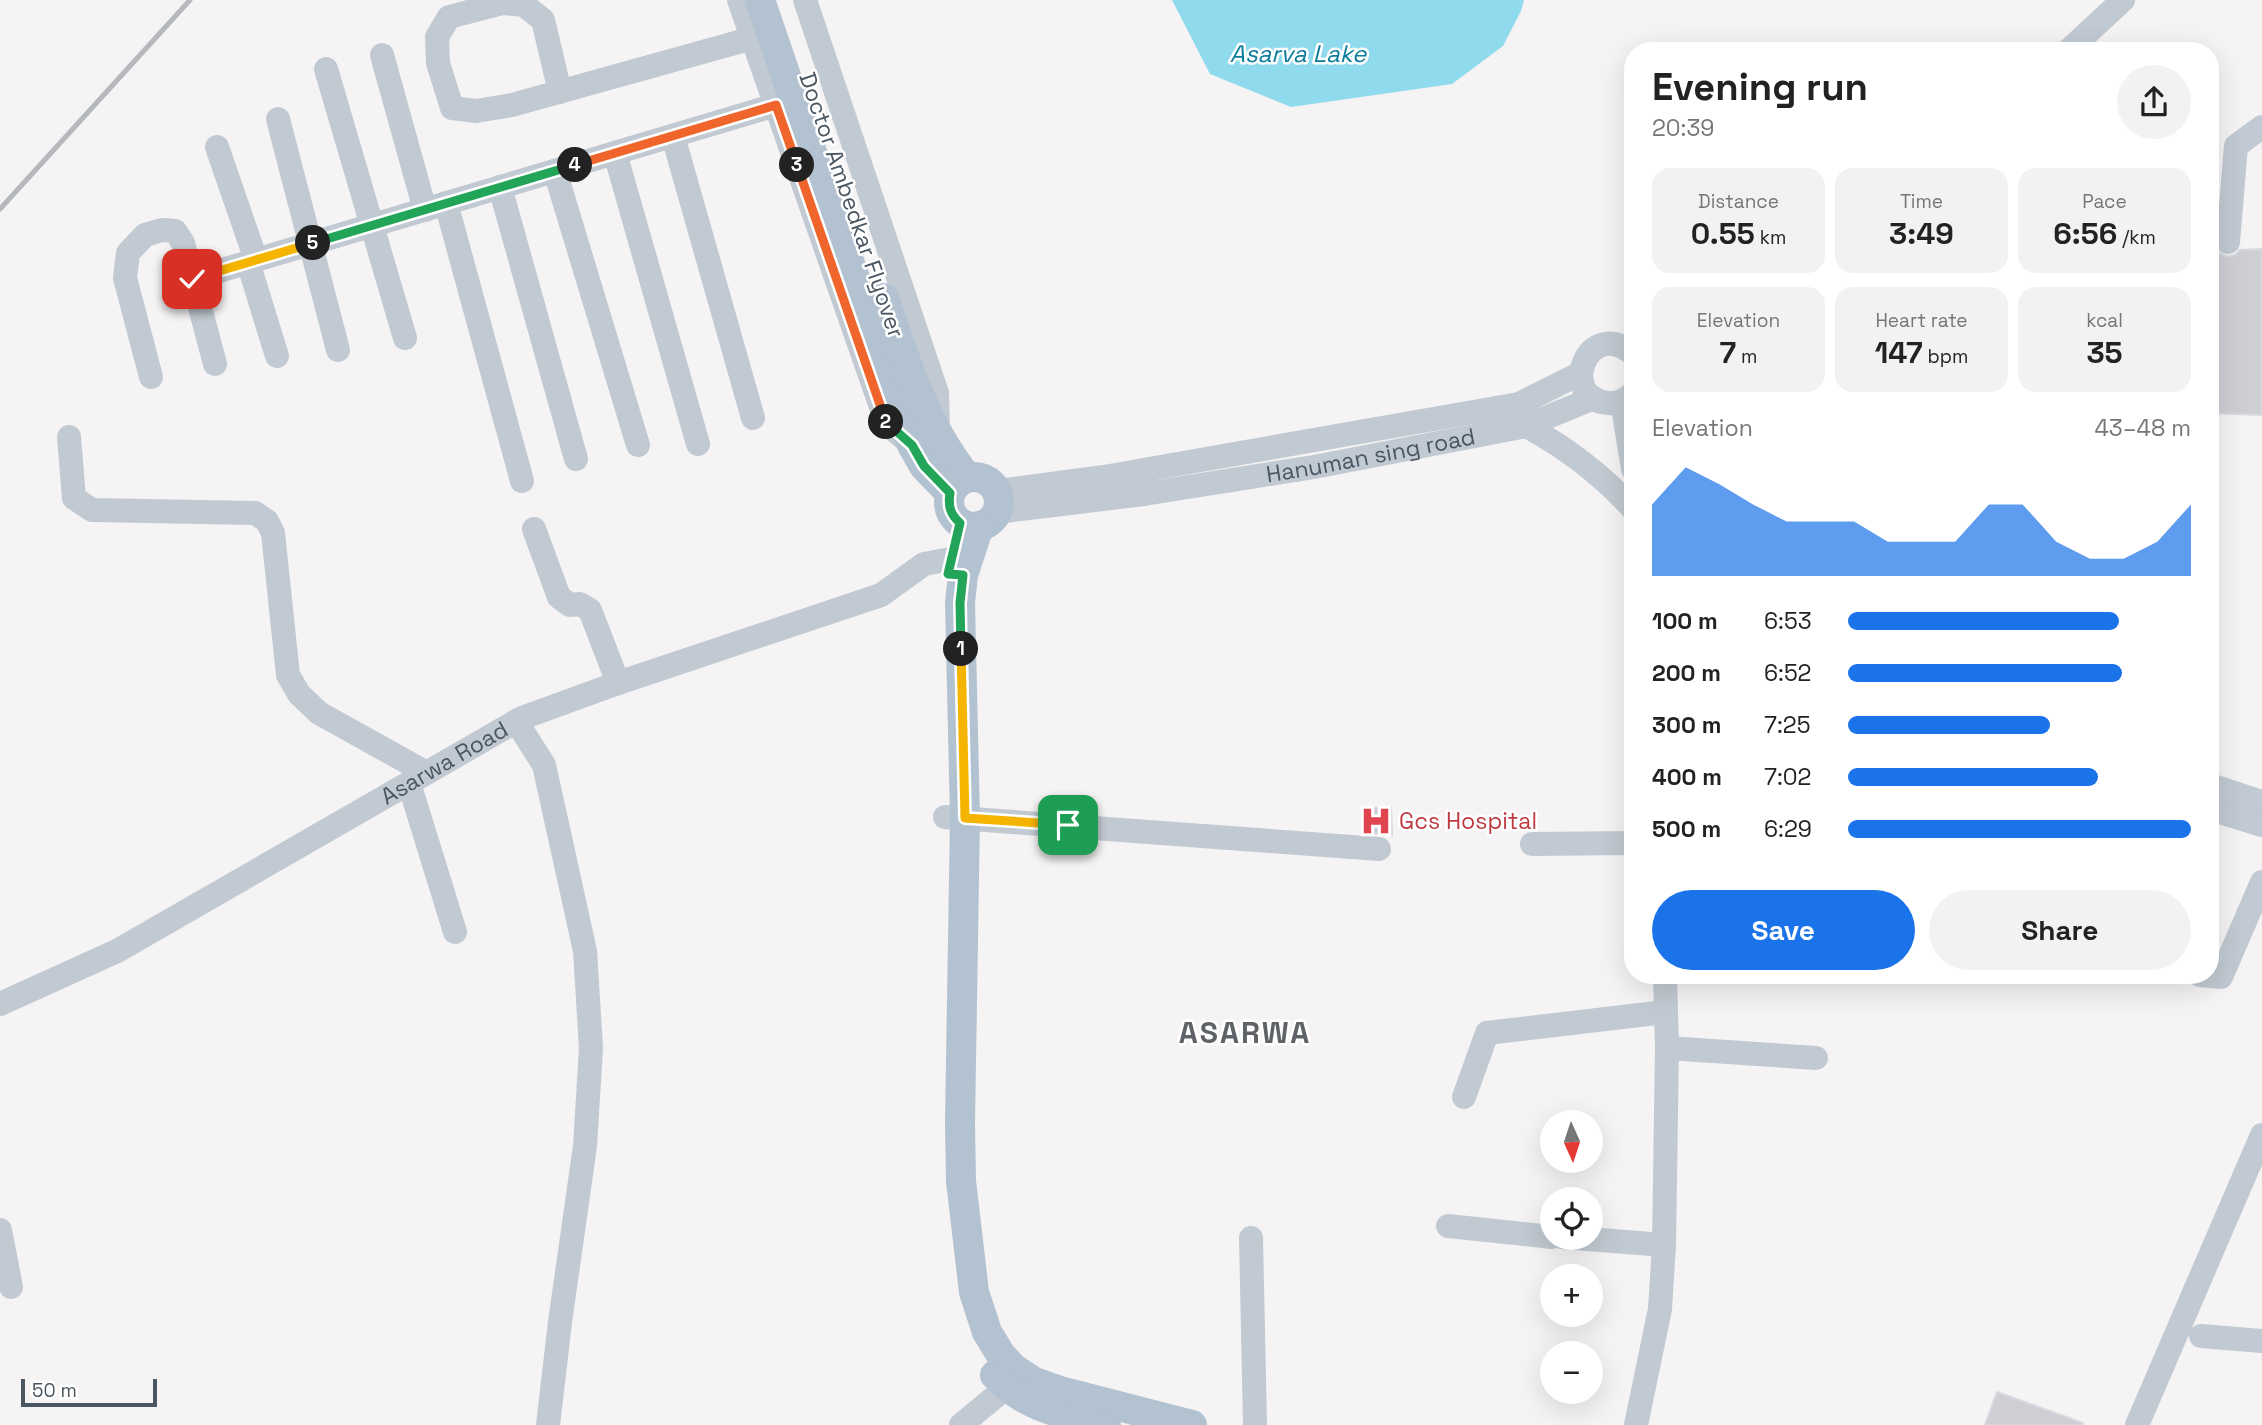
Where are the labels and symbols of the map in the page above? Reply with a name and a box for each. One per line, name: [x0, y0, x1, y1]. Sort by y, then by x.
water label: Asarva Lake: [1230, 38, 1367, 69]
street label: Doctor Ambedkar Flyover: [792, 68, 912, 342]
pin: 4: [558, 148, 592, 182]
pin: 3: [780, 148, 814, 182]
pin: 5: [296, 226, 330, 260]
pin: [162, 249, 222, 309]
pin: 2: [868, 404, 903, 440]
street label: Hanuman sing road: [1264, 421, 1478, 489]
pin: 1: [944, 632, 978, 666]
street label: Asarwa Road: [375, 714, 513, 811]
pin: [1038, 795, 1098, 855]
hospital icon: Gcs Hospital: [1359, 804, 1393, 838]
place label: Gcs Hospital: [1399, 806, 1537, 836]
district label: ASARWA: [1179, 1013, 1311, 1052]
north arrow: [1540, 1110, 1603, 1172]
scale bar: [21, 1376, 158, 1408]

